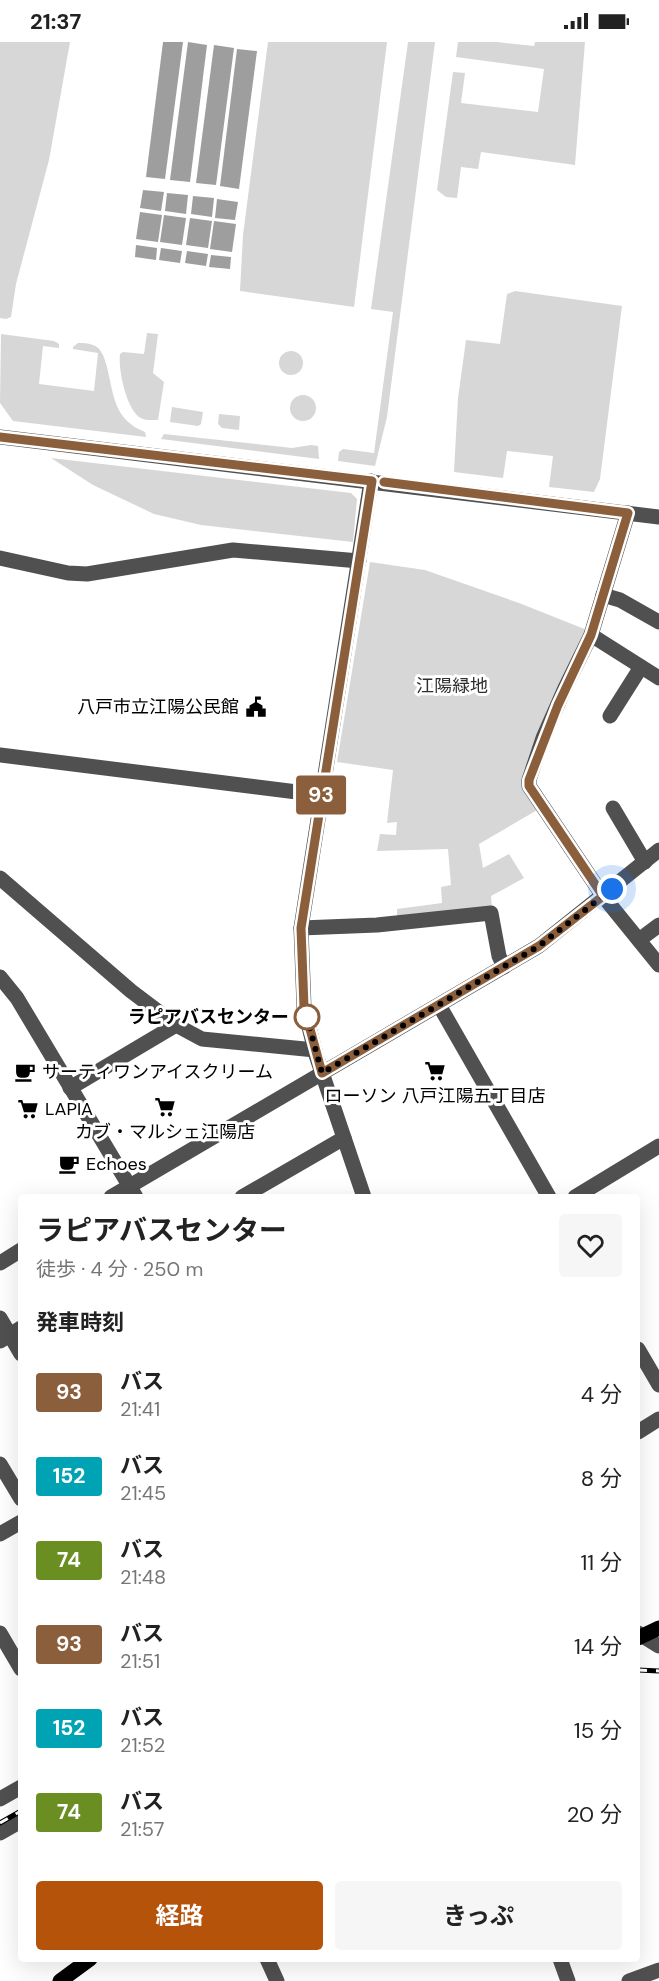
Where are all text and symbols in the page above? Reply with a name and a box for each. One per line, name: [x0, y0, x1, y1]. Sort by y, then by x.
text: 21:37: [30, 7, 81, 36]
park label: 江陽緑地: [416, 674, 488, 698]
place label: 八戸市立江陽公民館: [77, 695, 239, 719]
public building icon: 八戸市立江陽公民館: [244, 695, 268, 719]
line badge: 93: [294, 776, 348, 814]
text: 93: [308, 781, 334, 809]
your location: [597, 874, 627, 904]
marker: ラピアバスセンター: [294, 1004, 320, 1030]
place label: ラピアバスセンター: [128, 1005, 289, 1029]
supermarket icon: ローソン 八戸江陽五丁目店: [423, 1059, 447, 1083]
cafe icon: サーティワンアイスクリーム: [13, 1060, 37, 1084]
place label: サーティワンアイスクリーム: [42, 1060, 273, 1084]
place label: ローソン 八戸江陽五丁目店: [325, 1084, 545, 1108]
supermarket icon: カブ・マルシェ江陽店: [153, 1095, 177, 1119]
supermarket icon: LAPIA: [16, 1097, 40, 1121]
place label: LAPIA: [45, 1097, 93, 1121]
place label: カブ・マルシェ江陽店: [75, 1120, 255, 1144]
cafe icon: Echoes: [57, 1152, 81, 1176]
place label: Echoes: [86, 1152, 147, 1176]
text: ラピアバスセンター: [36, 1212, 287, 1249]
button: heart: [559, 1214, 622, 1277]
text: 徒歩 · 4 分 · 250 m: [36, 1256, 203, 1282]
text: 発車時刻: [36, 1308, 124, 1337]
text: バス: [120, 1367, 164, 1396]
text: 93: [56, 1378, 82, 1406]
text: 4 分: [581, 1380, 622, 1409]
text: 21:41: [120, 1396, 160, 1422]
text: バス: [120, 1451, 164, 1480]
text: 152: [53, 1462, 85, 1490]
text: 8 分: [581, 1464, 622, 1493]
text: 21:45: [120, 1480, 166, 1506]
text: バス: [120, 1535, 164, 1564]
text: 74: [57, 1546, 81, 1574]
text: 11 分: [580, 1548, 622, 1577]
text: 21:48: [120, 1564, 166, 1590]
text: バス: [120, 1619, 164, 1648]
text: 93: [56, 1630, 82, 1658]
text: 14 分: [574, 1632, 622, 1661]
text: 21:51: [120, 1648, 160, 1674]
text: バス: [120, 1703, 164, 1732]
text: 152: [53, 1714, 85, 1742]
text: 15 分: [574, 1716, 622, 1745]
text: 21:52: [120, 1732, 165, 1758]
text: バス: [120, 1787, 164, 1816]
text: 74: [57, 1798, 81, 1826]
text: 20 分: [567, 1800, 622, 1829]
text: 21:57: [120, 1816, 164, 1842]
button: 経路: [36, 1881, 323, 1950]
button: きっぷ: [335, 1881, 622, 1950]

